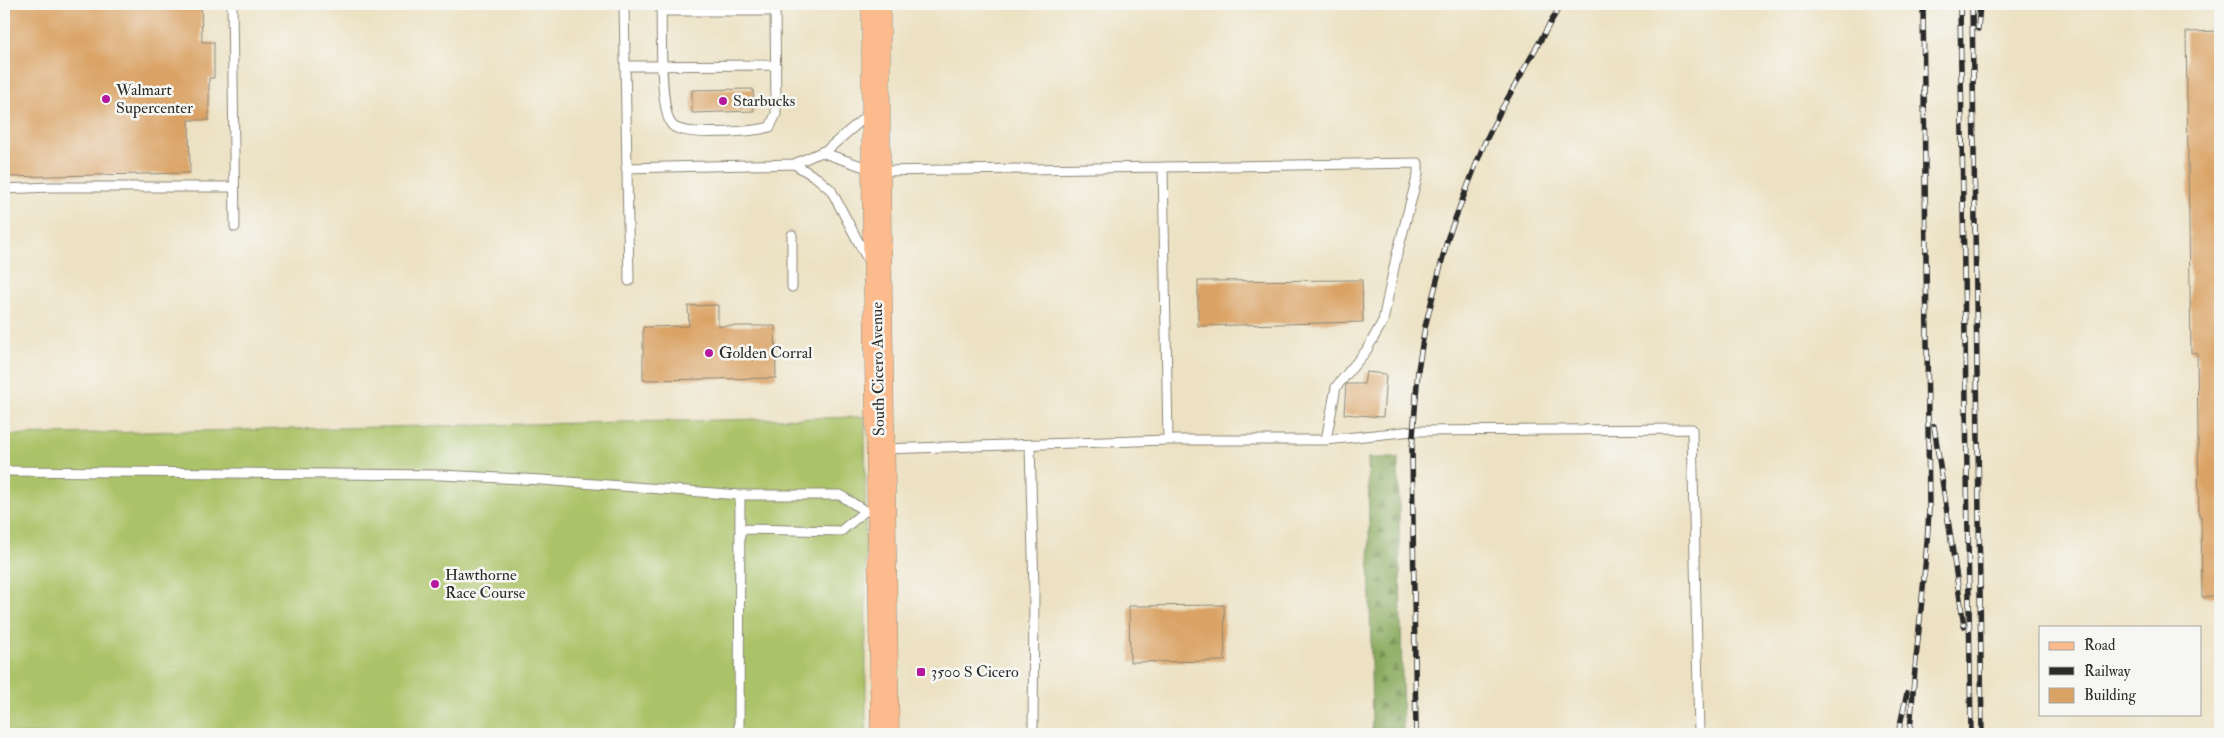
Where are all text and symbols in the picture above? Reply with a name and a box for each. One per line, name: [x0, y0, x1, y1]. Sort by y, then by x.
place label: Walmart Supercenter: [115, 80, 193, 119]
place label: Starbucks: [733, 91, 795, 111]
marker: Walmart Supercenter: [100, 93, 112, 105]
marker: Starbucks: [717, 95, 729, 107]
street label: South Cicero Avenue: [867, 302, 889, 436]
place label: Golden Corral: [719, 343, 812, 363]
marker: Golden Corral: [703, 347, 715, 359]
place label: Hawthorne Race Course: [445, 565, 526, 603]
marker: Hawthorne Race Course: [429, 578, 441, 590]
legend: [2039, 626, 2202, 716]
text: Road: [2084, 636, 2116, 655]
place label: 3500 S Cicero: [931, 662, 1019, 682]
text: Railway: [2084, 662, 2131, 681]
marker: 3500 S Cicero: [915, 666, 927, 678]
text: Building: [2084, 686, 2136, 705]

